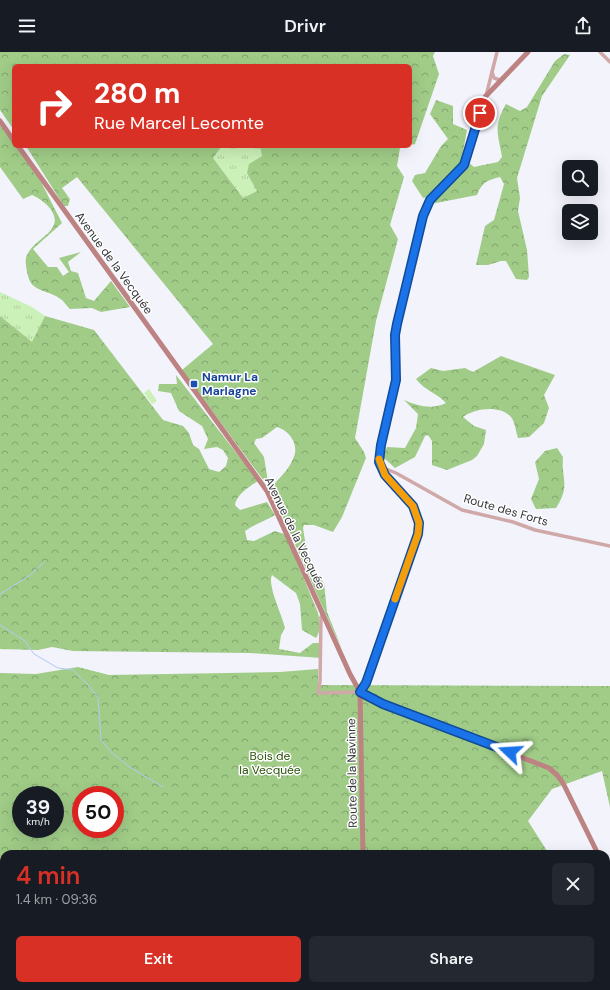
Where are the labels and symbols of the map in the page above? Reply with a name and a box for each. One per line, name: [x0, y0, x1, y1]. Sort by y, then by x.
pin: [463, 96, 497, 130]
street label: Avenue de la Vecquée: [71, 209, 157, 318]
place label: Namur La Marlagne: [202, 369, 258, 399]
marker: Namur La Marlagne: [189, 379, 199, 389]
street label: Avenue de la Vecquée: [261, 474, 329, 592]
street label: Route des Forts: [462, 490, 550, 530]
street label: Route de la Navinne: [343, 718, 361, 828]
position arrow: [489, 731, 531, 773]
park label: Bois de la Vecquée: [239, 748, 301, 778]
speed limit sign: 50: [72, 786, 124, 838]

